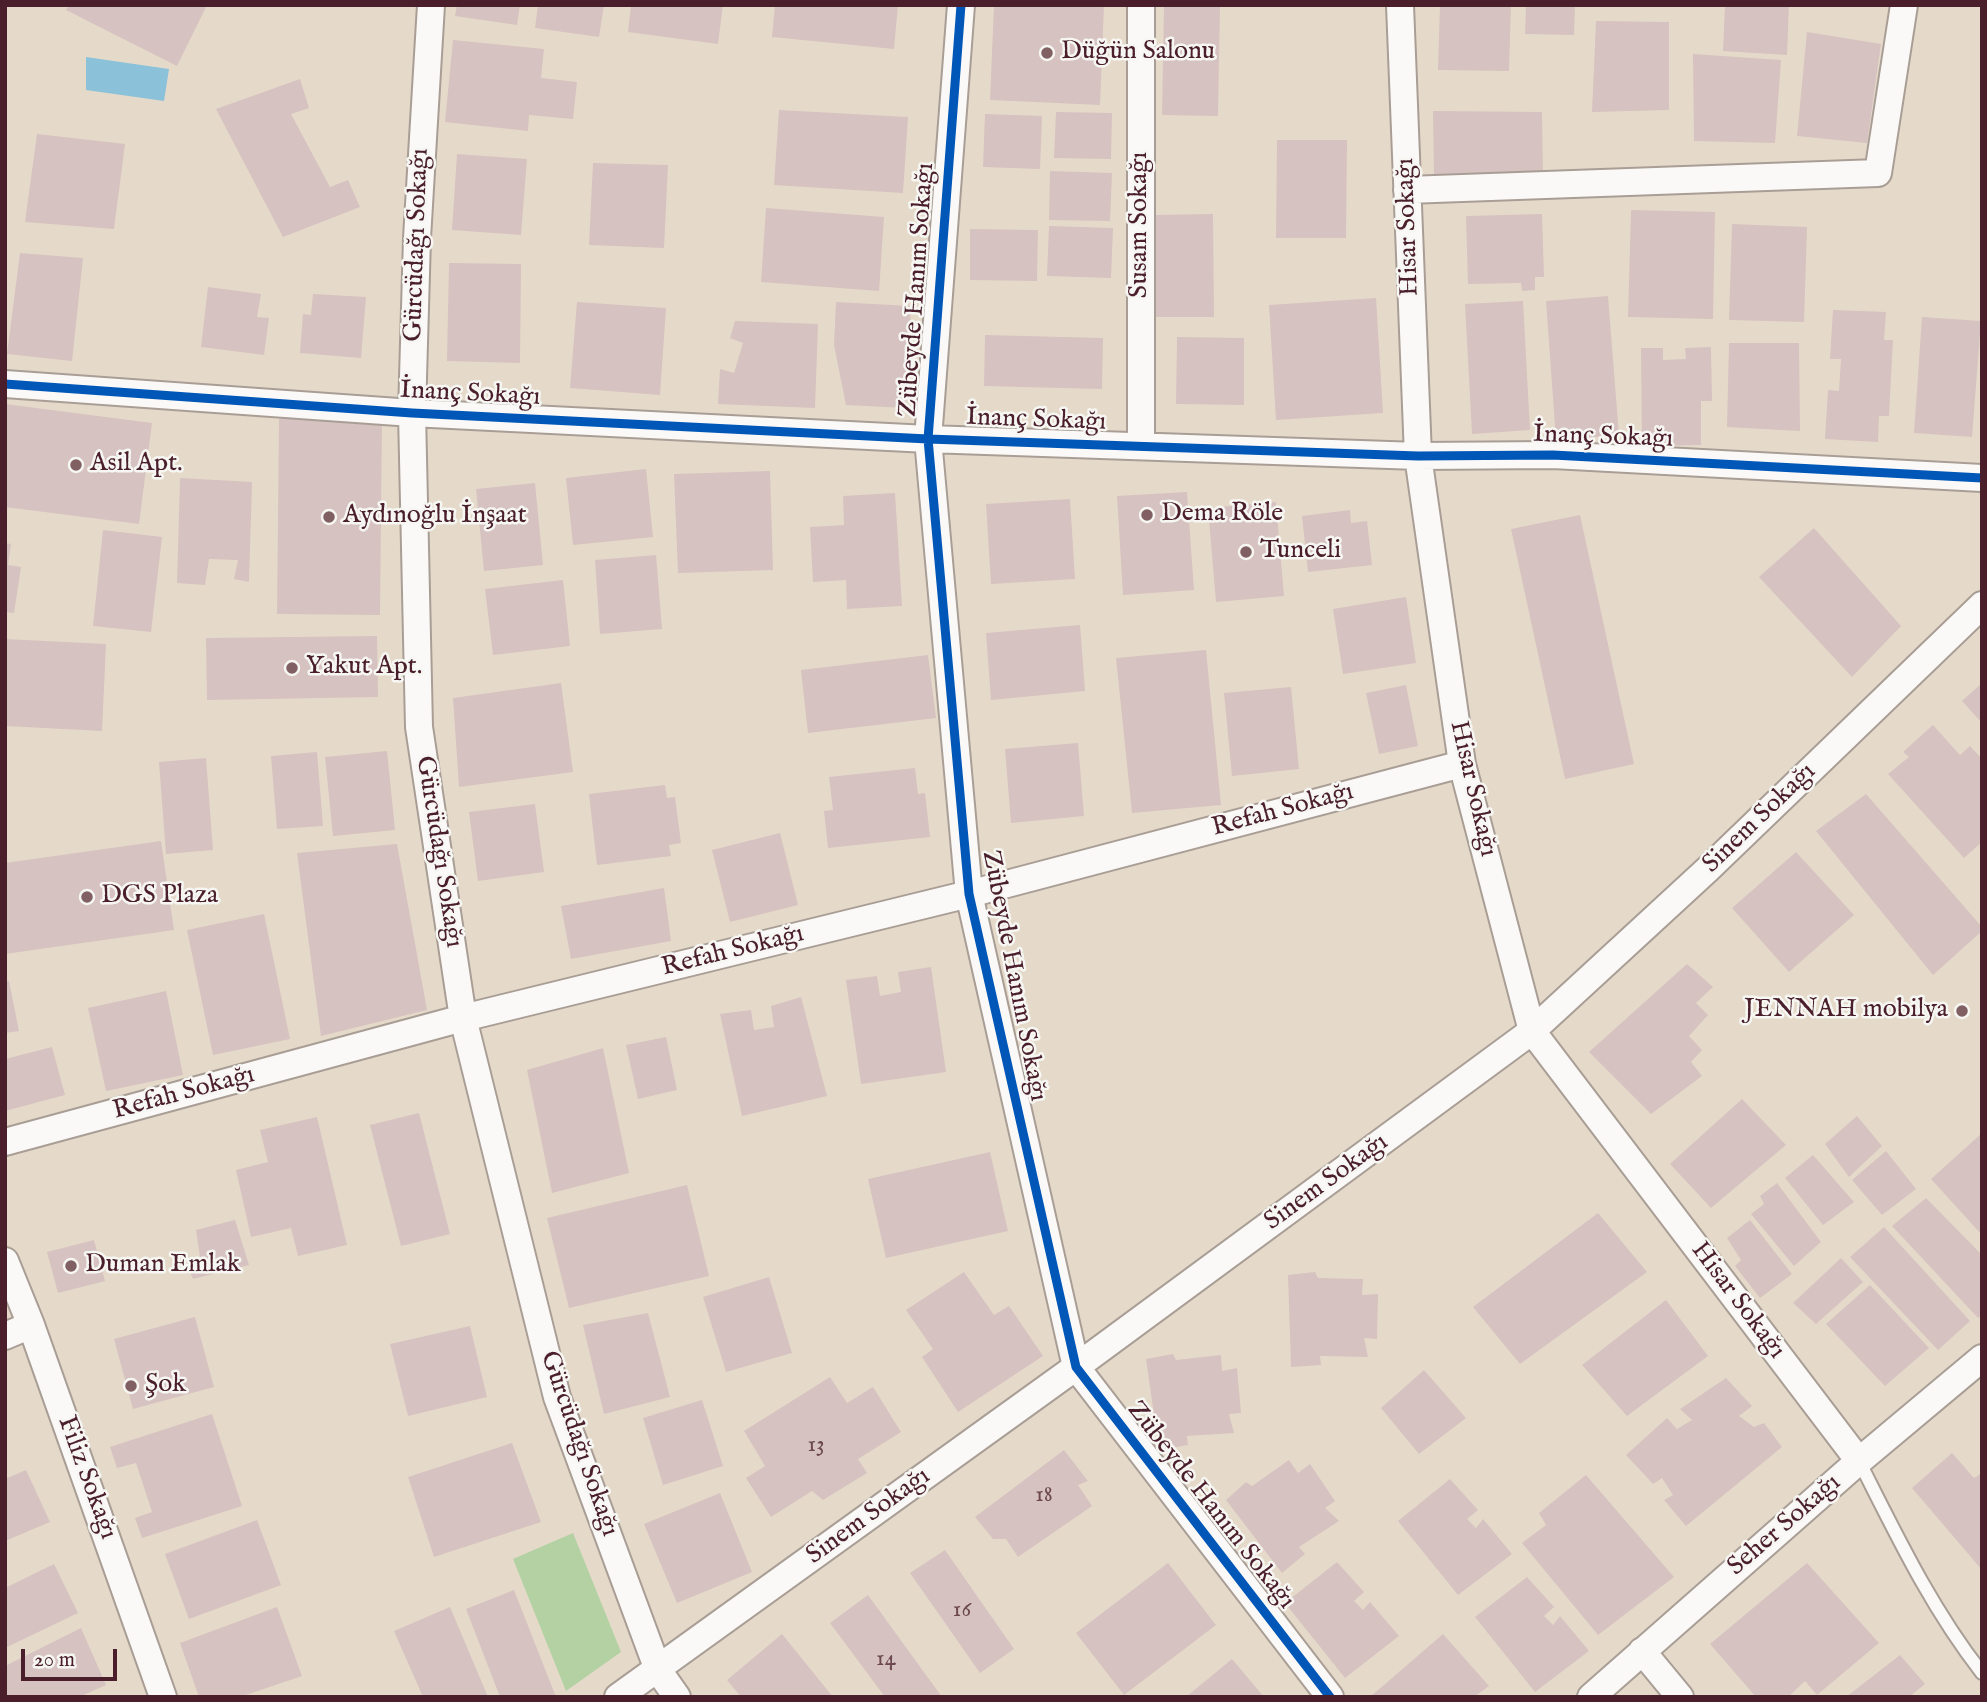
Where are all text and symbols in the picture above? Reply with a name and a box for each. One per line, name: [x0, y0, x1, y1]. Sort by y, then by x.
place label: Düğün Salonu: [1061, 37, 1215, 69]
marker: Düğün Salonu: [1039, 45, 1055, 61]
street label: Gürcüdağı Sokağı: [399, 148, 437, 342]
street label: Susam Sokağı: [1125, 152, 1157, 298]
street label: Hisar Sokağı: [1391, 157, 1427, 297]
street label: Zübeyde Hanım Sokağı: [894, 162, 942, 418]
street label: İnanç Sokağı: [399, 376, 541, 414]
street label: İnanç Sokağı: [965, 403, 1107, 439]
street label: İnanç Sokağı: [1532, 420, 1674, 456]
place label: Asil Apt.: [90, 449, 183, 481]
marker: Asil Apt.: [68, 457, 84, 473]
place label: Dema Röle: [1161, 499, 1283, 531]
place label: Aydınoğlu İnşaat: [343, 501, 527, 533]
marker: Dema Röle: [1139, 507, 1155, 523]
marker: Aydınoğlu İnşaat: [321, 509, 337, 525]
place label: Tunceli: [1260, 536, 1341, 568]
marker: Tunceli: [1238, 544, 1254, 560]
place label: Yakut Apt.: [306, 652, 422, 684]
marker: Yakut Apt.: [284, 660, 300, 676]
street label: Hisar Sokağı: [1441, 718, 1503, 860]
street label: Gürcüdağı Sokağı: [407, 754, 469, 950]
street label: Sinem Sokağı: [1697, 757, 1823, 881]
street label: Refah Sokağı: [1209, 777, 1357, 845]
street label: Zübeyde Hanım Sokağı: [973, 848, 1053, 1104]
place label: DGS Plaza: [101, 881, 218, 913]
marker: DGS Plaza: [79, 889, 95, 905]
street label: Refah Sokağı: [659, 919, 807, 985]
place label: JENNAH mobilya: [1744, 995, 1948, 1027]
marker: JENNAH mobilya: [1954, 1003, 1970, 1019]
street label: Refah Sokağı: [110, 1060, 258, 1128]
street label: Sinem Sokağı: [1259, 1128, 1395, 1238]
street label: Hisar Sokağı: [1683, 1236, 1791, 1366]
place label: Duman Emlak: [85, 1250, 241, 1282]
marker: Duman Emlak: [63, 1258, 79, 1274]
street label: Gürcüdağı Sokağı: [532, 1347, 624, 1541]
place label: Şok: [145, 1370, 186, 1402]
marker: Şok: [123, 1378, 139, 1394]
street label: Zübeyde Hanım Sokağı: [1119, 1396, 1301, 1616]
street label: Filiz Sokağı: [49, 1412, 123, 1544]
house number: 13: [807, 1432, 825, 1460]
street label: Sinem Sokağı: [801, 1462, 937, 1572]
street label: Seher Sokağı: [1722, 1468, 1848, 1584]
house number: 18: [1035, 1482, 1053, 1510]
house number: 16: [953, 1597, 971, 1625]
scale bar: [24, 1636, 121, 1680]
house number: 14: [876, 1646, 896, 1674]
text: 20 m: [34, 1647, 75, 1674]

